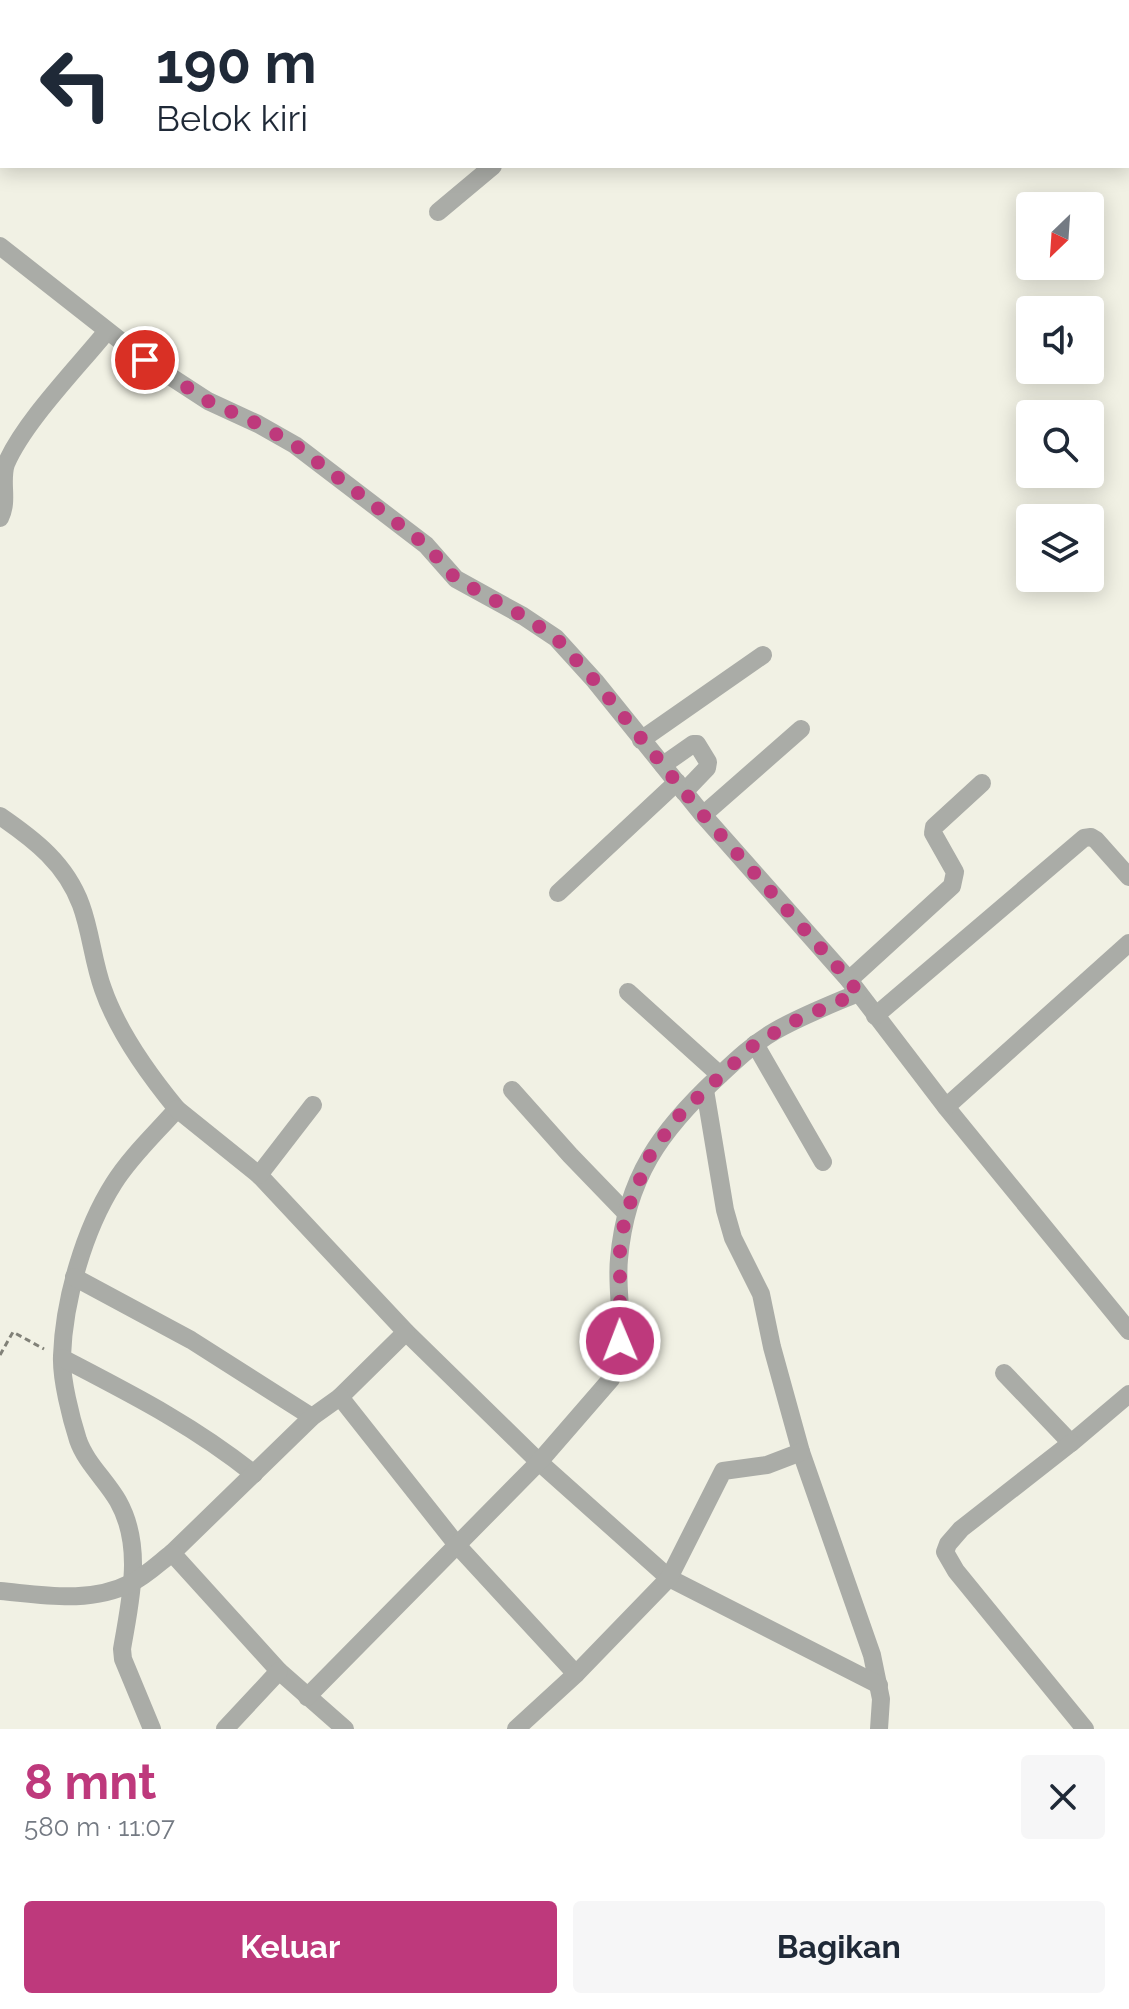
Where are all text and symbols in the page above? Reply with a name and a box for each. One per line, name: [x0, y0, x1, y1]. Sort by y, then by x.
text: 190 m: [156, 30, 317, 96]
icon: left: [24, 32, 128, 136]
text: Belok kiri: [156, 97, 308, 139]
north arrow: [1016, 192, 1104, 280]
map controls: [1016, 192, 1104, 592]
button: sound: [1016, 296, 1104, 384]
pin: [111, 326, 179, 394]
icon: arrive: [123, 338, 167, 382]
button: search: [1016, 400, 1104, 488]
button: layers: [1016, 504, 1104, 592]
position arrow: [578, 1299, 662, 1383]
text: 8 mnt: [24, 1754, 157, 1810]
button: close: [1021, 1755, 1105, 1839]
text: 580 m · 11:07: [24, 1812, 175, 1842]
button: Keluar: [24, 1901, 557, 1993]
button: Bagikan: [573, 1901, 1105, 1993]

